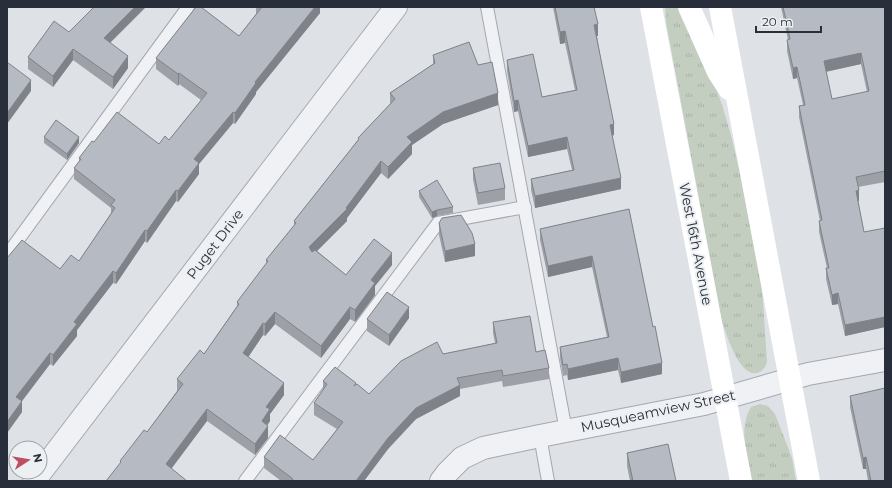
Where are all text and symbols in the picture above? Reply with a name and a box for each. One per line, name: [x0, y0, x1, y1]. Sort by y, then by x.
scale bar: [756, 8, 821, 34]
text: 20 m: [762, 14, 793, 29]
street label: West 16th Avenue: [675, 181, 717, 307]
street label: Puget Drive: [183, 205, 247, 283]
street label: Musqueamview Street: [579, 386, 737, 436]
north arrow: [8, 440, 48, 480]
text: N: [30, 452, 46, 464]

